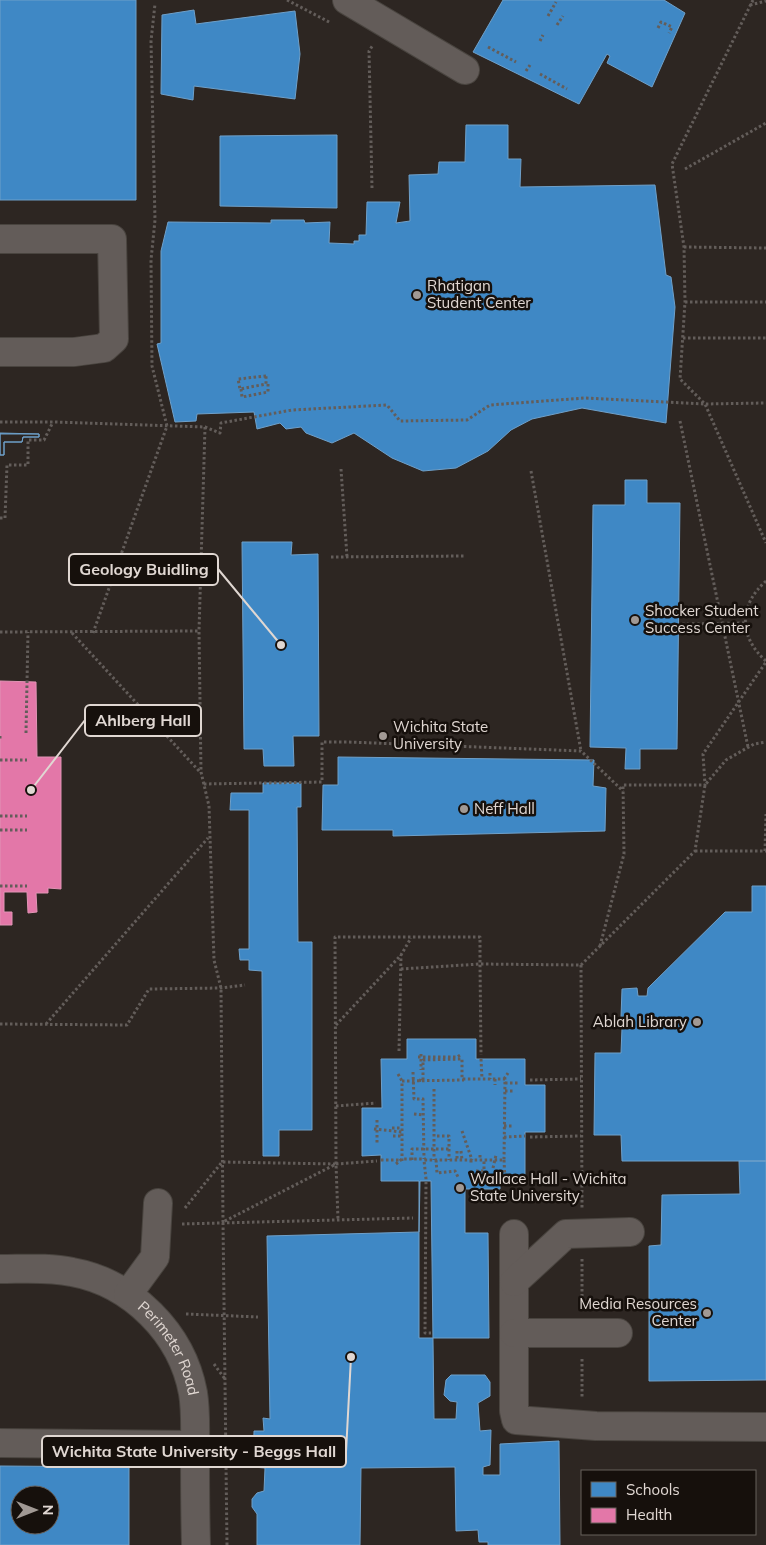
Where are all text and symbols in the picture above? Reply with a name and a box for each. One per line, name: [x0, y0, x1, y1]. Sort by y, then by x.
place label: Rhatigan Student Center: [427, 276, 531, 312]
marker: Rhatigan Student Center: [411, 289, 423, 301]
callout: Geology Buidling: [69, 554, 218, 585]
text: Geology Buidling: [79, 559, 209, 579]
place label: Shocker Student Success Center: [645, 601, 759, 637]
marker: Shocker Student Success Center: [629, 614, 641, 626]
callout: Ahlberg Hall: [85, 705, 201, 736]
text: Ahlberg Hall: [95, 710, 191, 730]
place label: Wichita State University: [393, 717, 488, 753]
marker: Wichita State University: [377, 730, 389, 742]
place label: Neff Hall: [474, 799, 535, 818]
marker: Neff Hall: [458, 803, 470, 815]
place label: Ablah Library: [593, 1012, 687, 1031]
marker: Ablah Library: [691, 1016, 703, 1028]
place label: Wallace Hall - Wichita State University: [470, 1169, 626, 1205]
marker: Wallace Hall - Wichita State University: [454, 1182, 466, 1194]
place label: Media Resources Center: [579, 1294, 698, 1330]
street label: Perimeter Road: [134, 1297, 203, 1397]
marker: Media Resources Center: [701, 1307, 713, 1319]
callout: Wichita State University - Beggs Hall: [42, 1436, 346, 1467]
text: Wichita State University - Beggs Hall: [52, 1441, 336, 1461]
legend: [581, 1470, 756, 1535]
text: Schools: [626, 1480, 680, 1499]
north arrow: [10, 1485, 60, 1535]
text: N: [39, 1505, 57, 1515]
text: Health: [626, 1505, 672, 1524]

